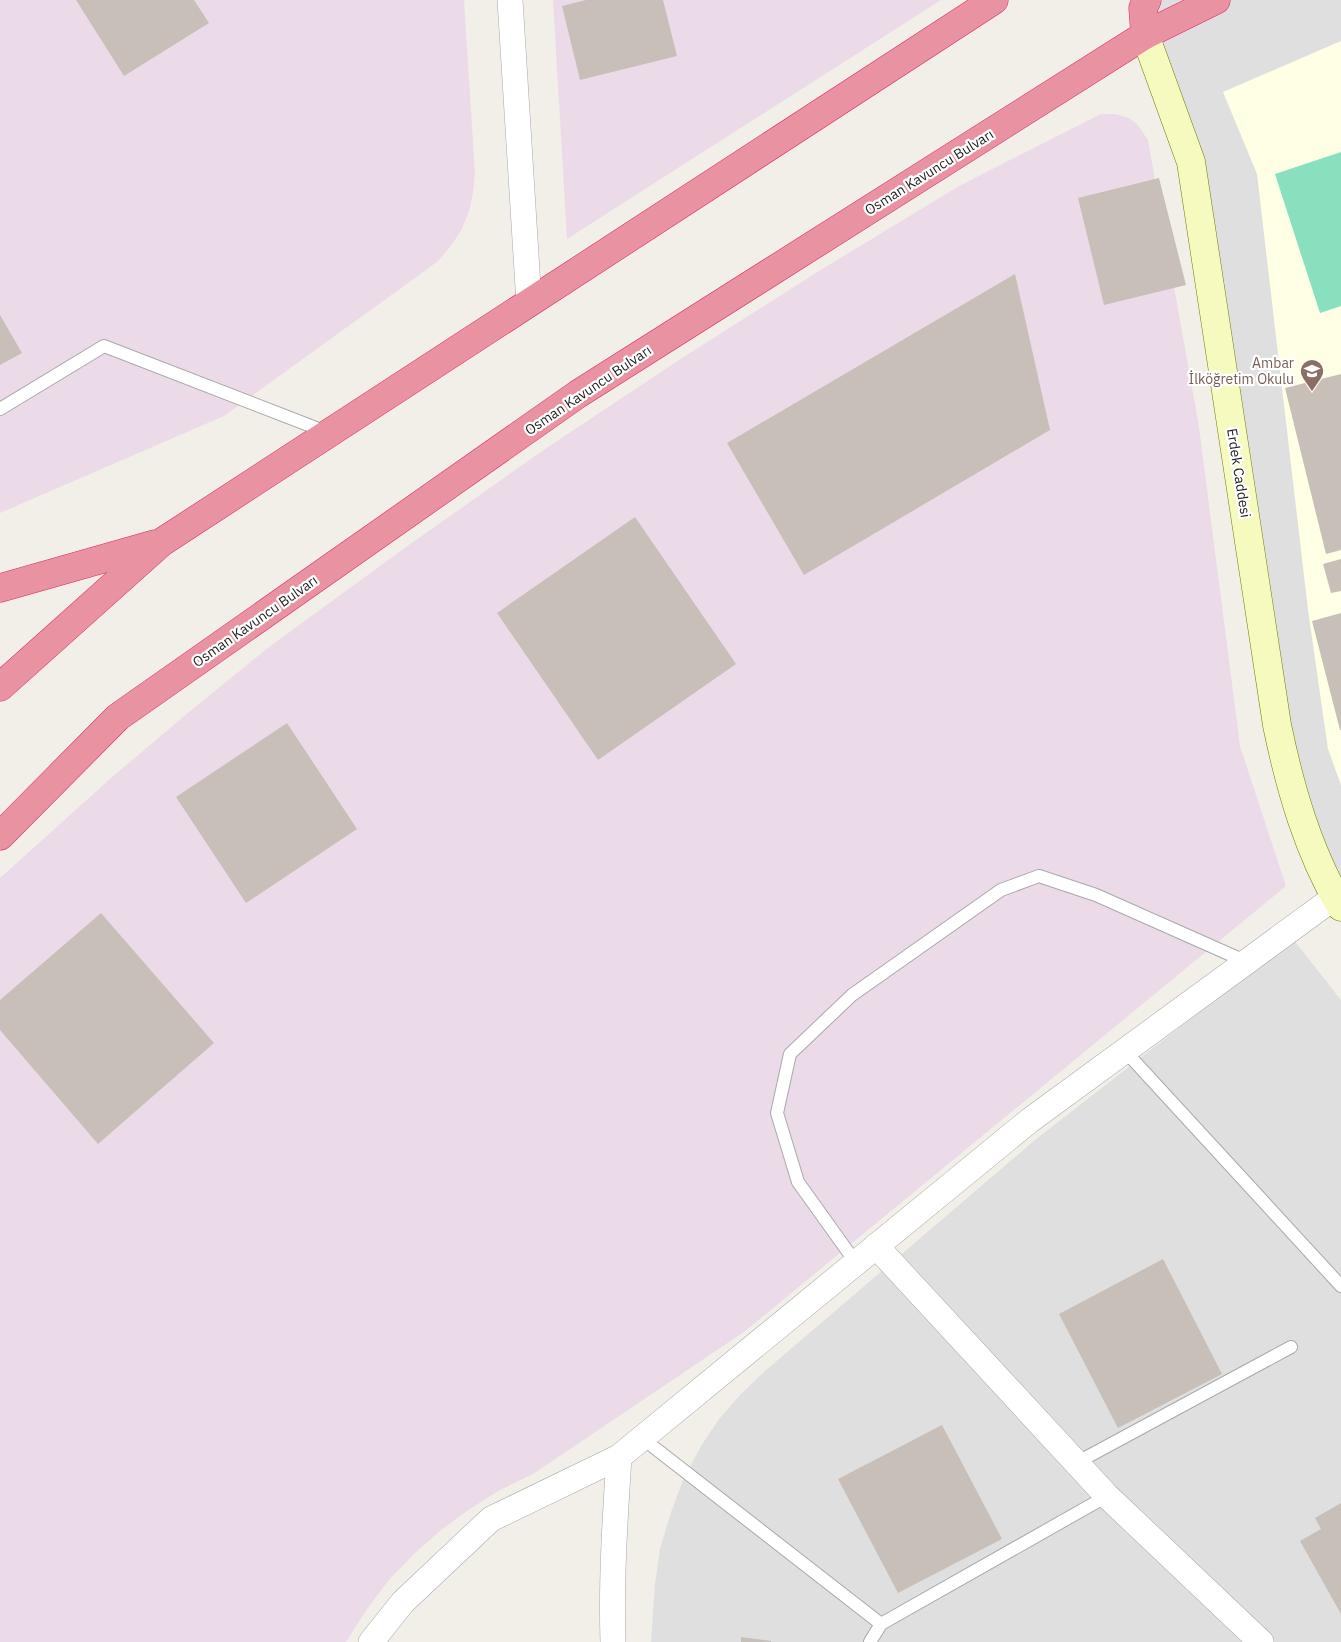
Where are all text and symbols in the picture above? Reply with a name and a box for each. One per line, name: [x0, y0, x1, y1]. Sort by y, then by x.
street label: Osman Kavuncu Bulvarı: [861, 125, 997, 219]
street label: Osman Kavuncu Bulvarı: [521, 341, 655, 439]
place label: Ambar İlköğretim Okulu: [1189, 354, 1294, 388]
school or university icon: Ambar İlköğretim Okulu: [1299, 358, 1325, 392]
street label: Erdek Caddesi: [1223, 427, 1255, 519]
street label: Osman Kavuncu Bulvarı: [189, 571, 321, 671]

